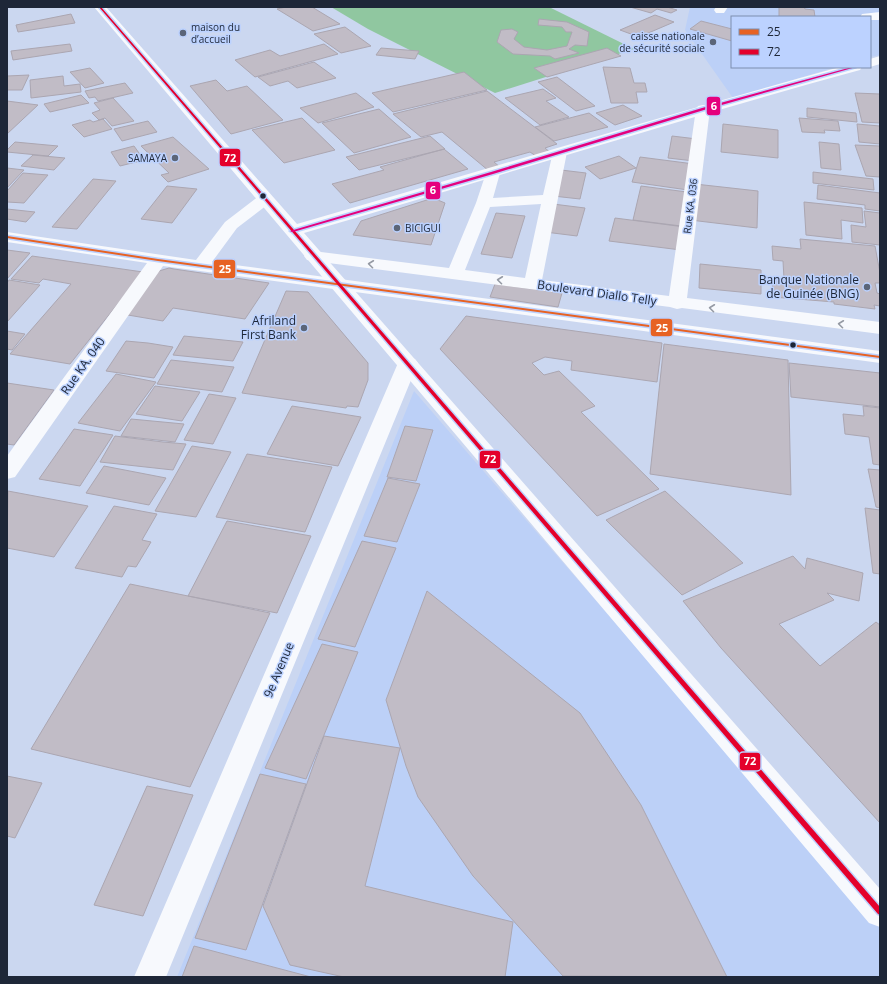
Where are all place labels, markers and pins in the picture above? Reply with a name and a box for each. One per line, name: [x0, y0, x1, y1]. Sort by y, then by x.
place label: maison du d’accueil: [191, 20, 240, 46]
marker: maison du d’accueil: [178, 28, 188, 38]
place label: caisse nationale de sécurité sociale: [619, 29, 705, 55]
marker: caisse nationale de sécurité sociale: [708, 37, 718, 47]
place label: SAMAYA: [128, 151, 168, 165]
marker: SAMAYA: [170, 153, 180, 163]
unlabelled marker: [258, 191, 268, 201]
place label: BICIGUI: [405, 221, 441, 235]
marker: BICIGUI: [392, 223, 402, 233]
place label: Banque Nationale de Guinée (BNG): [759, 271, 859, 302]
marker: Banque Nationale de Guinée (BNG): [862, 282, 872, 292]
place label: Afriland First Bank: [241, 312, 297, 343]
marker: Afriland First Bank: [299, 323, 309, 333]
unlabelled marker: [788, 340, 798, 350]

